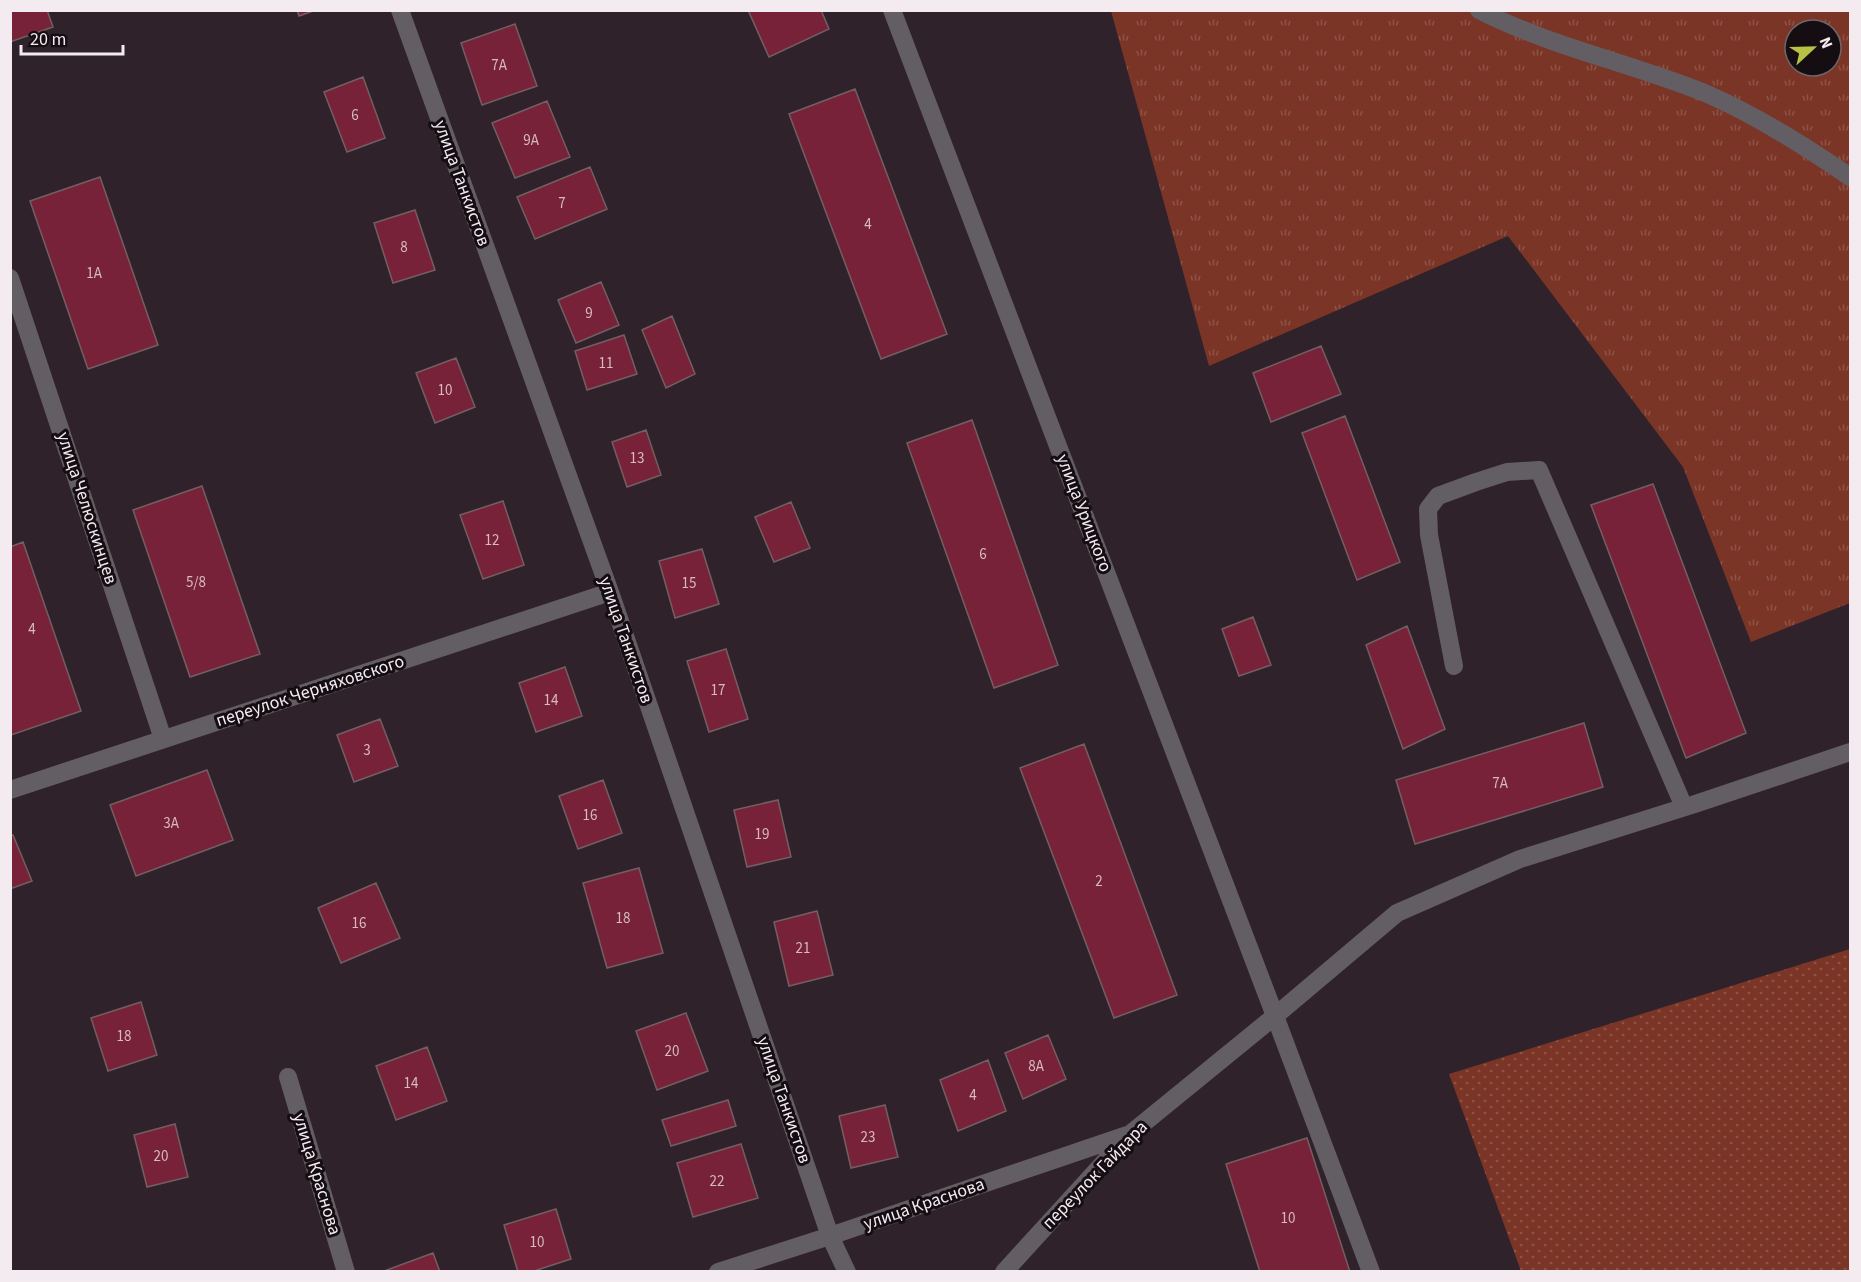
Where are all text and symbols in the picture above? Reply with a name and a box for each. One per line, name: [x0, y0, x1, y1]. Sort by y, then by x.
scale bar: [21, 18, 123, 56]
north arrow: [1783, 18, 1843, 78]
text: 20 m: [30, 27, 66, 52]
text: N: [1814, 34, 1838, 52]
house number: 7А: [491, 55, 508, 76]
house number: 6: [351, 105, 359, 126]
street label: улица Танкистов: [428, 117, 496, 249]
house number: 9А: [523, 130, 540, 151]
house number: 7: [558, 193, 566, 214]
house number: 4: [864, 214, 872, 235]
house number: 8: [400, 237, 408, 258]
house number: 1А: [86, 263, 103, 284]
house number: 9: [585, 303, 593, 324]
house number: 11: [599, 353, 613, 374]
house number: 10: [438, 380, 452, 401]
street label: улица Челюскинцев: [51, 429, 123, 587]
house number: 13: [630, 448, 644, 469]
street label: улица Урицкого: [1050, 450, 1118, 576]
house number: 12: [485, 530, 499, 551]
house number: 6: [979, 544, 987, 565]
house number: 5/8: [186, 572, 206, 593]
street label: улица Танкистов: [593, 573, 659, 707]
house number: 15: [682, 573, 696, 594]
house number: 4: [28, 619, 36, 640]
street label: переулок Черняховского: [213, 649, 407, 733]
house number: 17: [711, 680, 725, 701]
house number: 14: [544, 690, 559, 711]
house number: 3: [363, 740, 371, 761]
house number: 7А: [1492, 773, 1509, 794]
house number: 16: [583, 805, 597, 826]
house number: 3А: [163, 813, 180, 834]
house number: 19: [755, 824, 769, 845]
house number: 2: [1095, 871, 1103, 892]
house number: 18: [616, 908, 630, 929]
house number: 16: [352, 913, 366, 934]
house number: 21: [796, 938, 810, 959]
house number: 18: [117, 1026, 131, 1047]
street label: улица Танкистов: [751, 1033, 817, 1167]
house number: 20: [665, 1041, 679, 1062]
house number: 8А: [1028, 1056, 1045, 1077]
house number: 14: [404, 1073, 419, 1094]
house number: 4: [969, 1085, 977, 1106]
street label: улица Краснова: [287, 1110, 347, 1238]
street label: переулок Гайдара: [1037, 1115, 1153, 1235]
house number: 23: [861, 1127, 875, 1148]
house number: 20: [154, 1146, 168, 1167]
house number: 22: [710, 1171, 724, 1192]
street label: улица Краснова: [860, 1172, 988, 1236]
house number: 10: [1281, 1208, 1295, 1229]
house number: 10: [530, 1232, 544, 1253]

